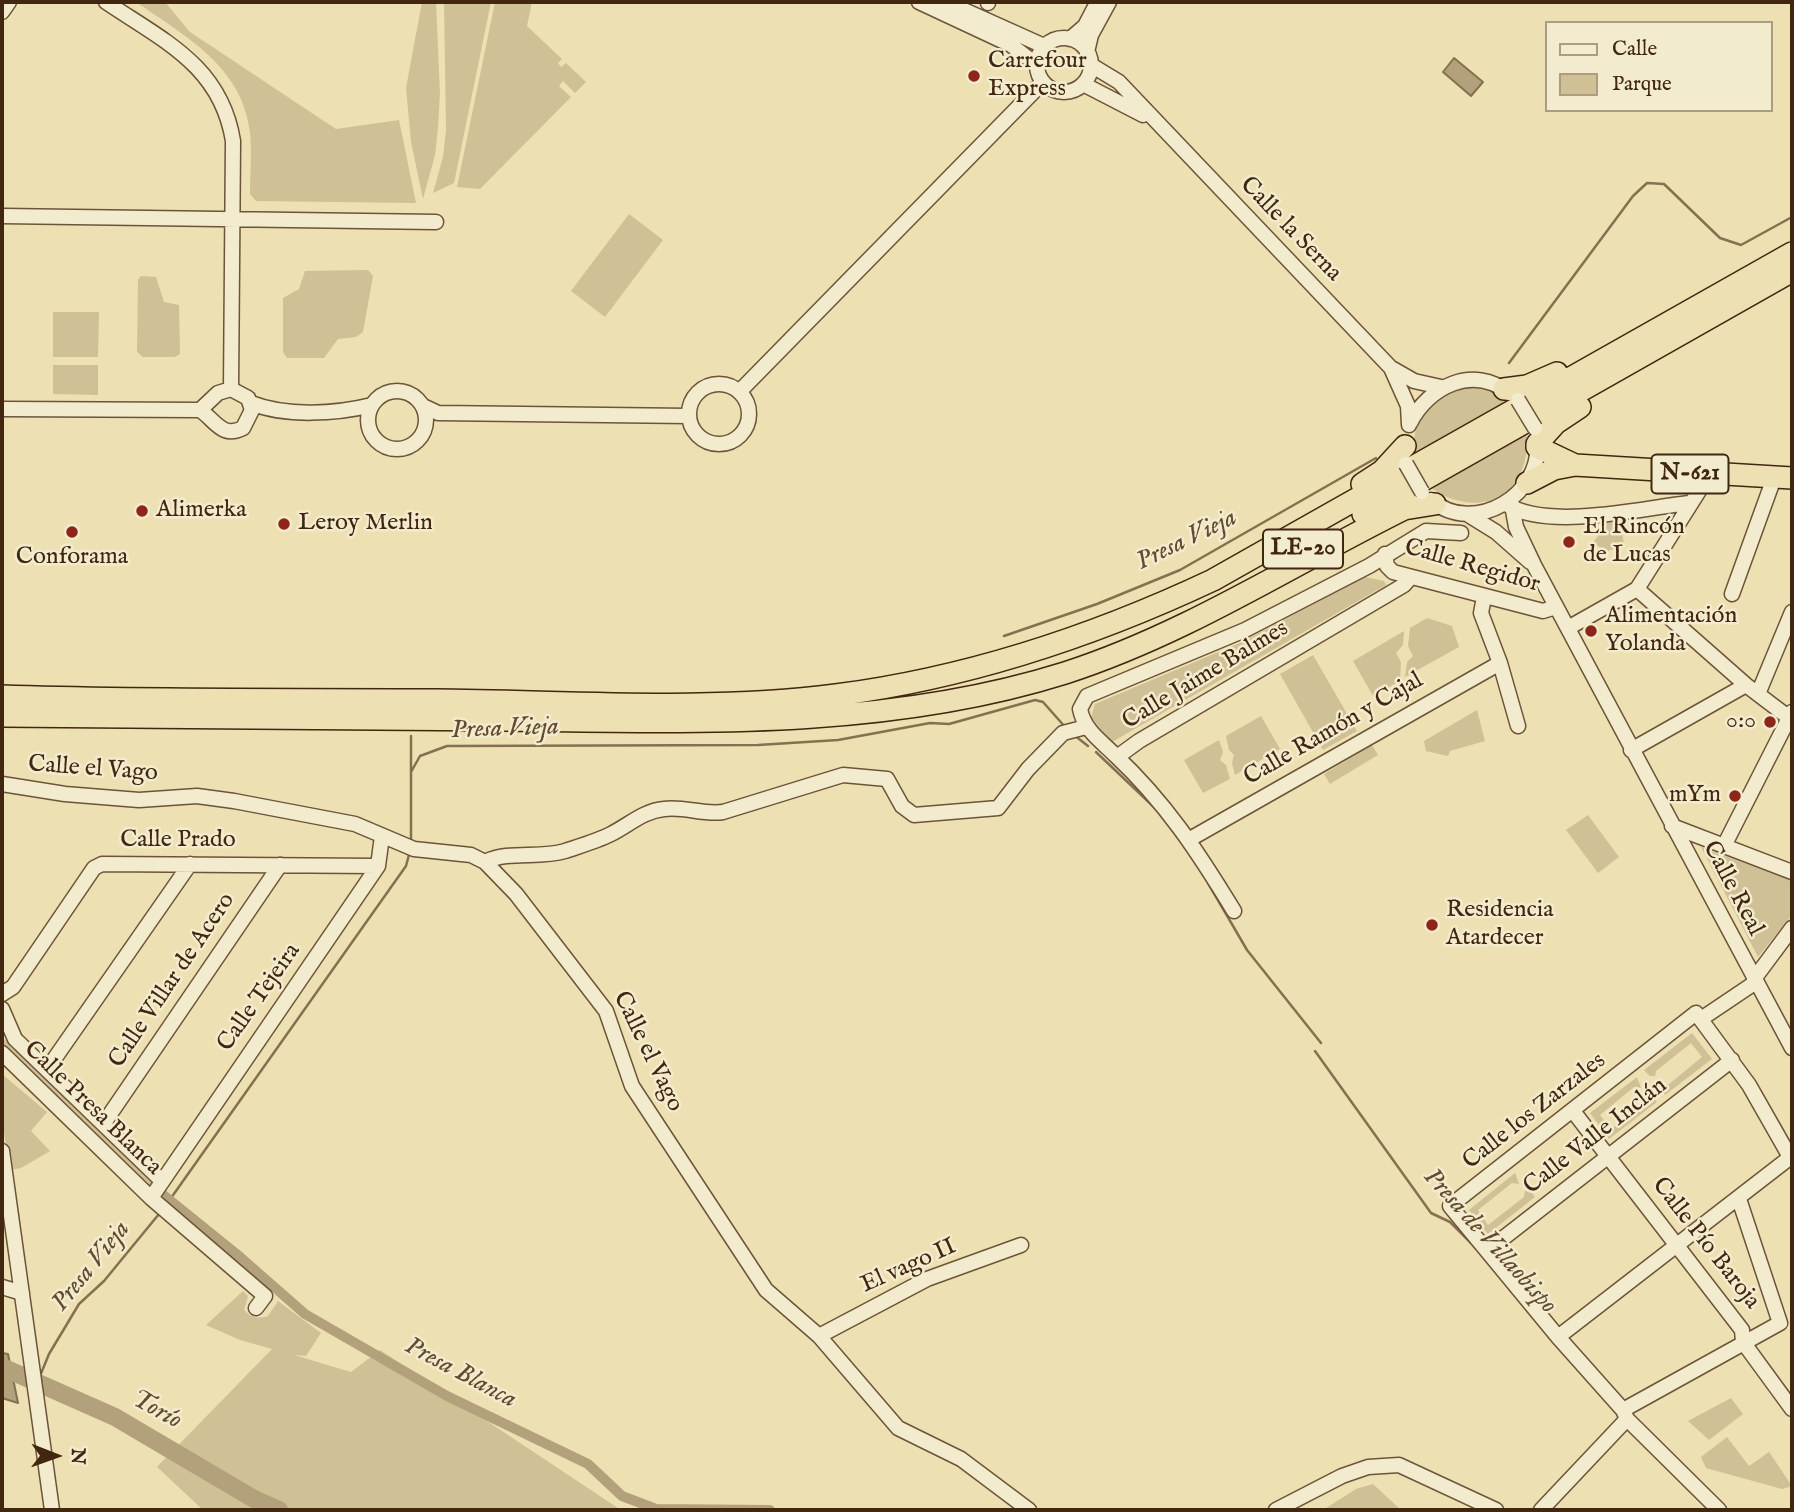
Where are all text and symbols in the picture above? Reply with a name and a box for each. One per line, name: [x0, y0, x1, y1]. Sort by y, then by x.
legend: [1546, 21, 1773, 112]
text: Calle: [1612, 36, 1657, 63]
place label: Carrefour Express: [988, 48, 1087, 104]
marker: Carrefour Express: [966, 68, 982, 84]
text: Parque: [1612, 71, 1672, 98]
street label: Calle la Serna: [1233, 172, 1347, 288]
road number: N-621: [1652, 454, 1728, 494]
place label: Alimerka: [156, 497, 247, 525]
marker: Alimerka: [134, 503, 150, 519]
water label: Presa Vieja: [1132, 503, 1242, 579]
place label: Leroy Merlin: [298, 510, 433, 538]
place label: El Rincón de Lucas: [1583, 514, 1685, 570]
marker: Leroy Merlin: [276, 516, 292, 532]
marker: Conforama: [64, 524, 80, 540]
road number: LE-20: [1263, 530, 1343, 568]
street label: Calle Regidor: [1401, 534, 1543, 600]
marker: El Rincón de Lucas: [1561, 534, 1577, 550]
place label: Conforama: [16, 544, 128, 572]
place label: Alimentación Yolanda: [1605, 603, 1737, 659]
street label: Calle Jaime Balmes: [1118, 615, 1294, 737]
marker: Alimentación Yolanda: [1583, 623, 1599, 639]
street label: Calle Ramón y Cajal: [1239, 667, 1429, 793]
place label: 0:0: [1726, 708, 1756, 736]
water label: Presa Vieja: [451, 713, 559, 747]
marker: 0:0: [1762, 714, 1778, 730]
street label: Calle el Vago: [27, 751, 159, 789]
place label: mYm: [1669, 782, 1721, 810]
marker: mYm: [1727, 788, 1743, 804]
street label: Calle Prado: [120, 827, 236, 855]
street label: Calle Real: [1695, 837, 1769, 941]
street label: Calle Villar de Acero: [104, 888, 242, 1074]
place label: Residencia Atardecer: [1446, 897, 1554, 953]
marker: Residencia Atardecer: [1424, 917, 1440, 933]
street label: Calle Tejeira: [212, 938, 308, 1058]
street label: Calle el Vago: [606, 987, 688, 1117]
street label: Calle Presa Blanca: [17, 1036, 167, 1182]
street label: Calle los Zarzales: [1458, 1047, 1612, 1177]
street label: Calle Valle Inclán: [1519, 1072, 1673, 1202]
water label: Presa de Villaobispo: [1415, 1163, 1563, 1321]
street label: Calle Pío Baroja: [1645, 1172, 1765, 1316]
water label: Presa Vieja: [46, 1215, 138, 1319]
street label: El vago II: [857, 1233, 961, 1301]
water label: Presa Blanca: [399, 1332, 521, 1416]
water label: Torío: [125, 1385, 187, 1437]
north arrow: [21, 1421, 91, 1491]
text: N: [65, 1448, 89, 1465]

